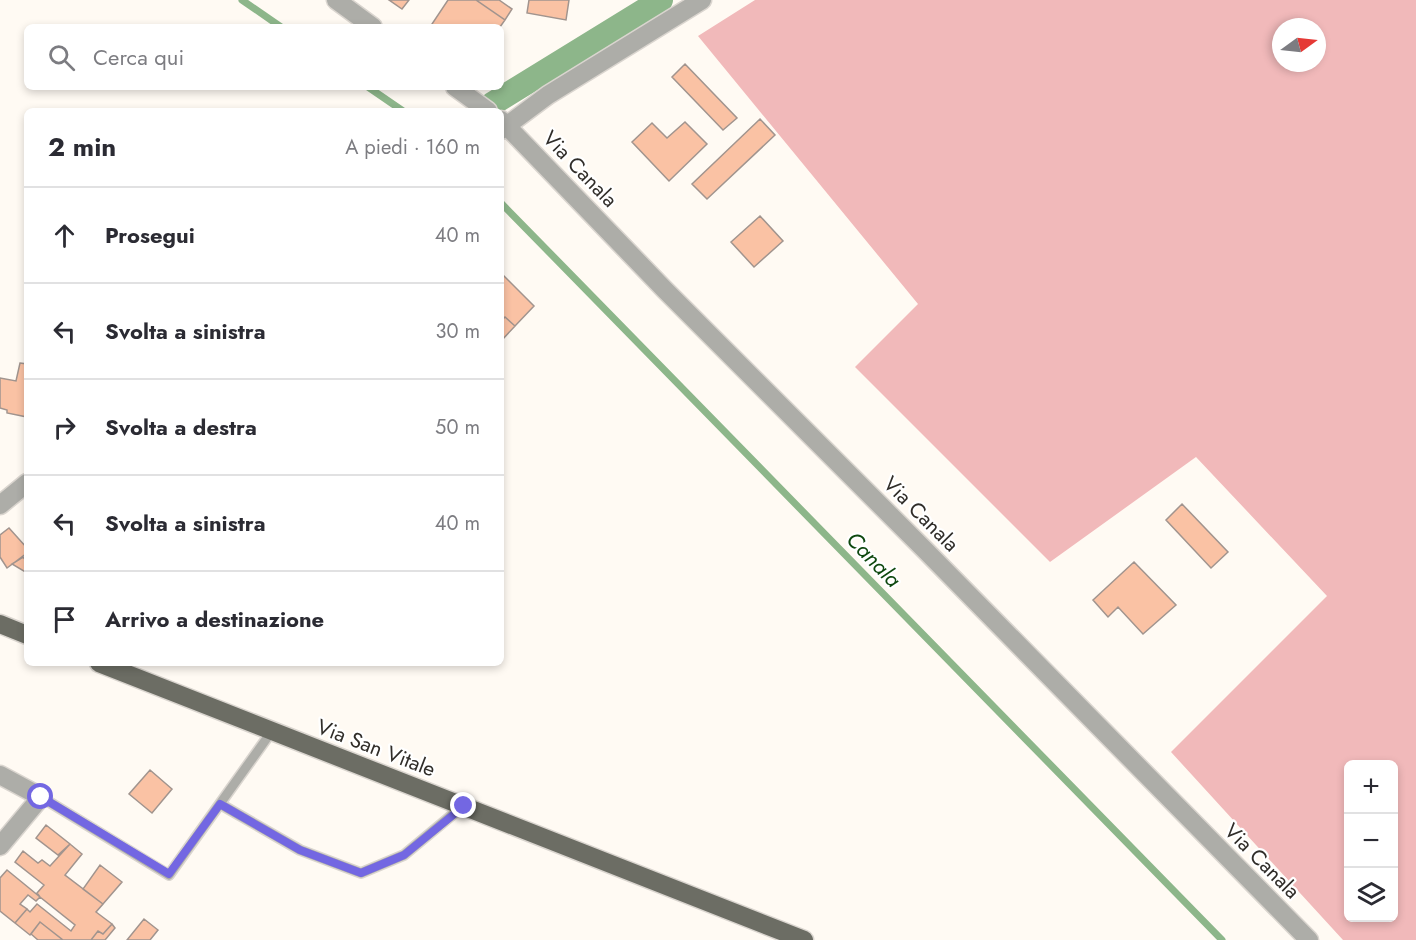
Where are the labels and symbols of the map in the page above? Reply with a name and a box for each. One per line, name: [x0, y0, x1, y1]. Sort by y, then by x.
north arrow: [1272, 18, 1326, 72]
street label: Via Canala: [536, 124, 624, 214]
street label: Via Canala: [876, 469, 966, 559]
water label: Canala: [839, 524, 909, 594]
street label: Via San Vitale: [312, 712, 440, 784]
route start: [27, 783, 53, 809]
route end: [450, 792, 476, 818]
street label: Via Canala: [1217, 816, 1307, 906]

